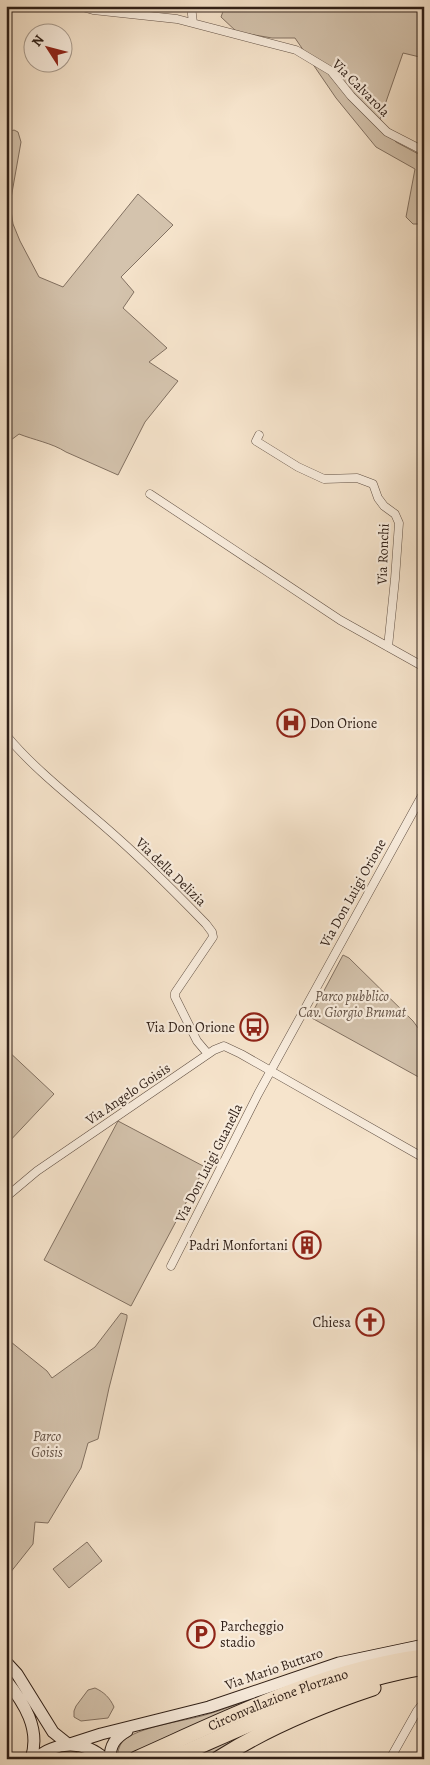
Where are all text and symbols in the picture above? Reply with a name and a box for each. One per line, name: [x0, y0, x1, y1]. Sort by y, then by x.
north arrow: [22, 22, 72, 72]
text: N: [27, 31, 49, 50]
street label: Via Calvarola: [327, 54, 394, 121]
street label: Via Ronchi: [372, 523, 394, 586]
hospital icon: Don Orione: [276, 708, 306, 738]
place label: Don Orione: [310, 714, 377, 733]
street label: Via della Delizia: [131, 833, 211, 911]
street label: Via Don Luigi Orione: [315, 836, 391, 951]
park label: Parco pubblico Cav. Giorgio Brumat: [298, 987, 407, 1022]
bus stop icon: Via Don Orione: [239, 1012, 269, 1042]
place label: Via Don Orione: [146, 1018, 235, 1037]
street label: Via Angelo Goisis: [81, 1059, 174, 1130]
street label: Via Don Luigi Guanella: [170, 1100, 247, 1227]
building icon: Padri Monfortani: [292, 1230, 322, 1260]
place label: Padri Monfortani: [189, 1236, 288, 1255]
church icon: Chiesa: [355, 1307, 385, 1337]
place label: Chiesa: [312, 1313, 351, 1332]
park label: Parco Goisis: [31, 1427, 63, 1462]
place label: Parcheggio stadio: [220, 1617, 284, 1652]
parking icon: Parcheggio stadio: [186, 1619, 216, 1649]
street label: Via Mario Buttaro: [222, 1643, 326, 1695]
street label: Circonvallazione Plorzano: [205, 1664, 350, 1735]

